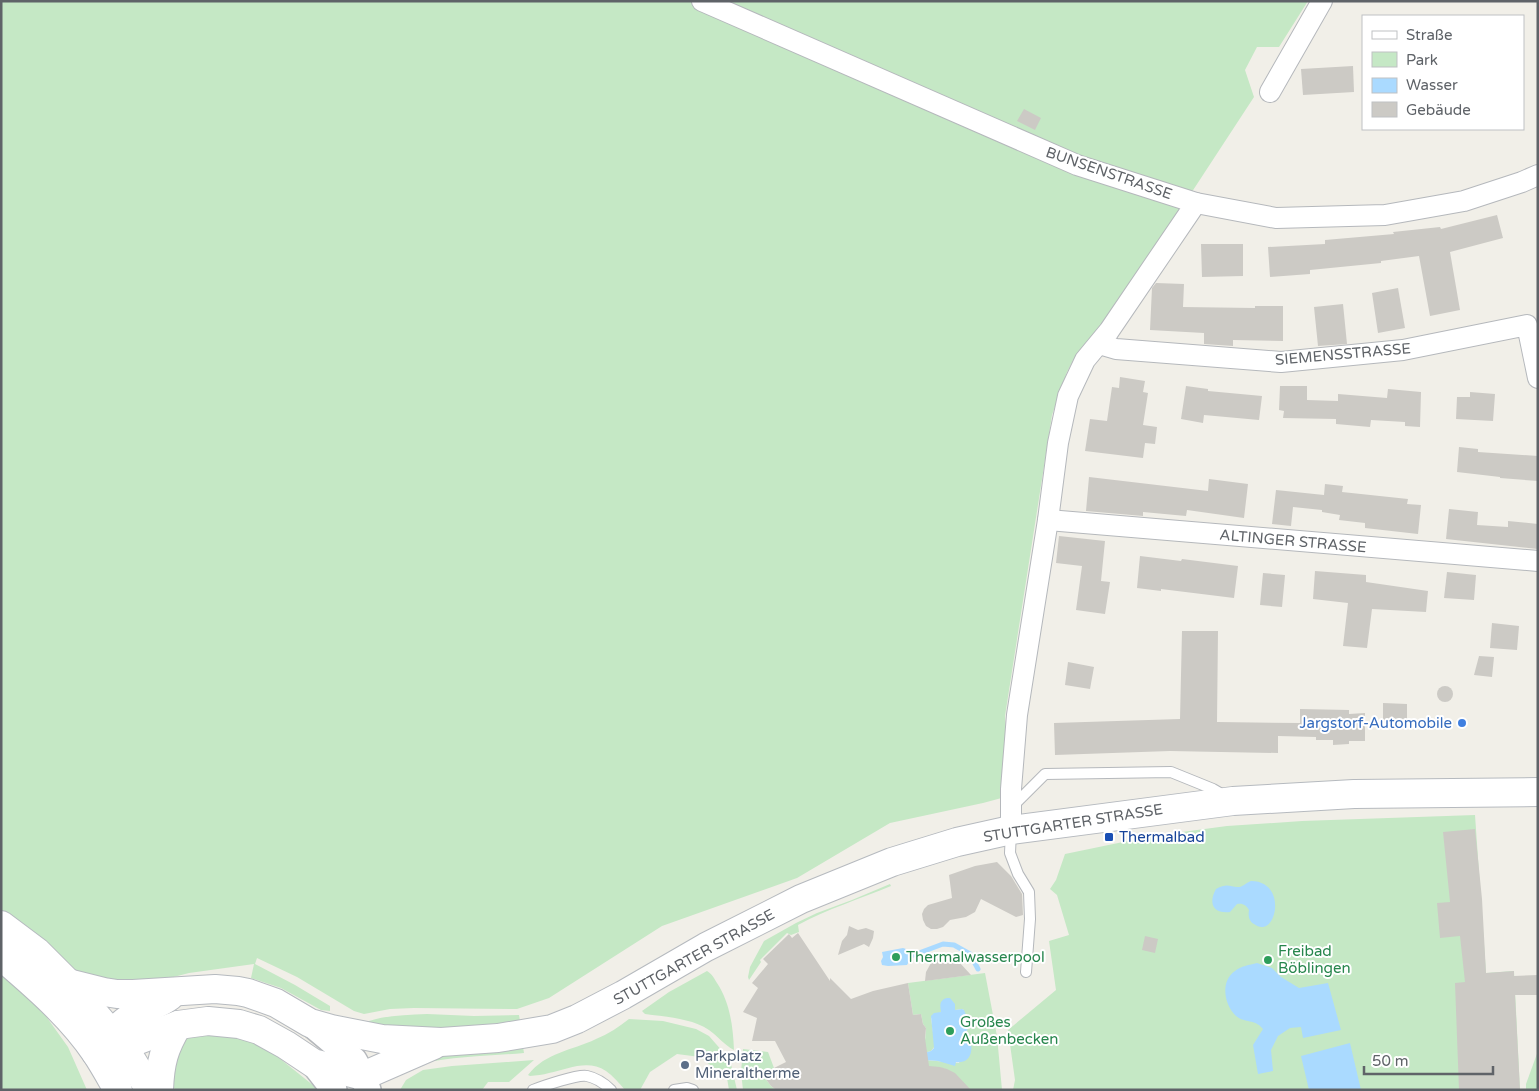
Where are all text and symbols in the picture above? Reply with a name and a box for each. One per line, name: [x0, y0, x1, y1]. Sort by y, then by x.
legend: [1362, 15, 1524, 130]
text: Straße: [1406, 26, 1452, 44]
text: Park: [1406, 51, 1438, 69]
text: Wasser: [1406, 76, 1458, 94]
text: Gebäude: [1406, 101, 1471, 119]
street label: BUNSENSTRASSE: [1043, 143, 1175, 203]
street label: SIEMENSSTRASSE: [1274, 339, 1412, 369]
street label: ALTINGER STRASSE: [1219, 526, 1367, 556]
place label: Jargstorf-Automobile: [1300, 714, 1452, 732]
marker: Jargstorf-Automobile: [1456, 717, 1468, 729]
street label: STUTTGARTER STRASSE: [982, 800, 1164, 846]
place label: Thermalbad: [1119, 828, 1205, 846]
marker: Thermalbad: [1103, 831, 1115, 843]
street label: STUTTGARTER STRASSE: [610, 905, 778, 1009]
place label: Freibad Böblingen: [1278, 942, 1351, 977]
place label: Thermalwasserpool: [906, 948, 1045, 966]
marker: Thermalwasserpool: [890, 951, 902, 963]
marker: Freibad Böblingen: [1262, 954, 1274, 966]
place label: Großes Außenbecken: [960, 1013, 1058, 1048]
marker: Großes Außenbecken: [944, 1025, 956, 1037]
scale bar: [1364, 1044, 1493, 1076]
place label: Parkplatz Mineraltherme: [695, 1047, 800, 1082]
text: 50 m: [1372, 1052, 1409, 1070]
marker: Parkplatz Mineraltherme: [679, 1059, 691, 1071]

